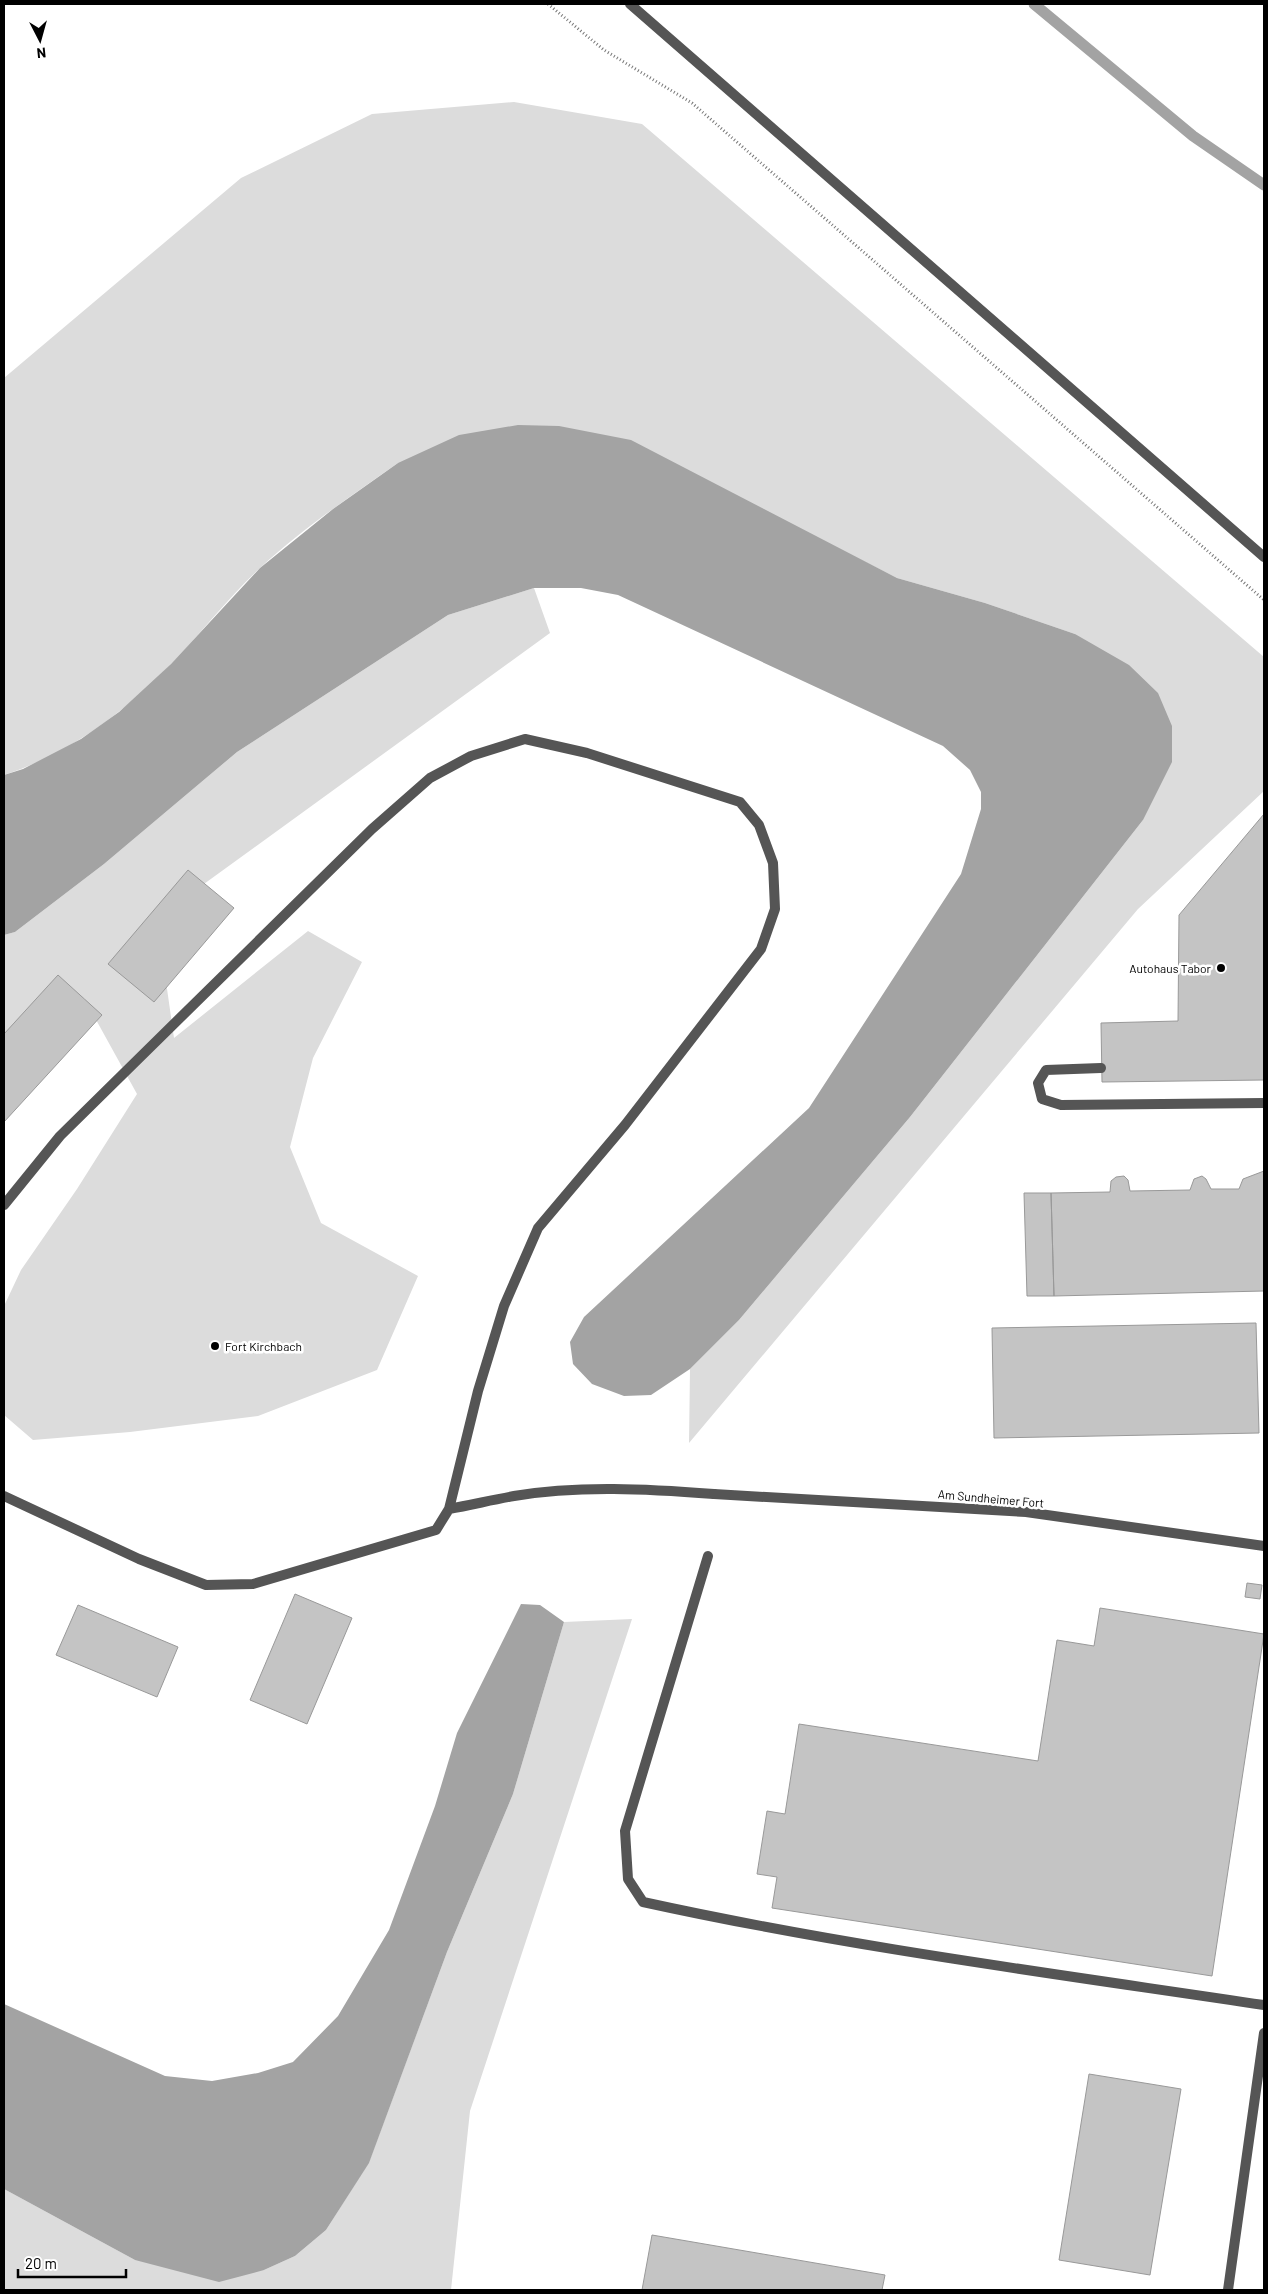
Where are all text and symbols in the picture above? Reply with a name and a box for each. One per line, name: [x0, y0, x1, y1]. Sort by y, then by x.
north arrow: [15, 15, 65, 65]
text: N: [36, 44, 47, 62]
place label: Autohaus Tabor: [1129, 961, 1212, 975]
marker: Autohaus Tabor: [1215, 962, 1227, 974]
place label: Fort Kirchbach: [225, 1339, 302, 1353]
marker: Fort Kirchbach: [209, 1340, 221, 1352]
street label: Am Sundheimer Fort: [937, 1486, 1045, 1510]
scale bar: [18, 2246, 125, 2278]
text: 20 m: [25, 2254, 57, 2272]

